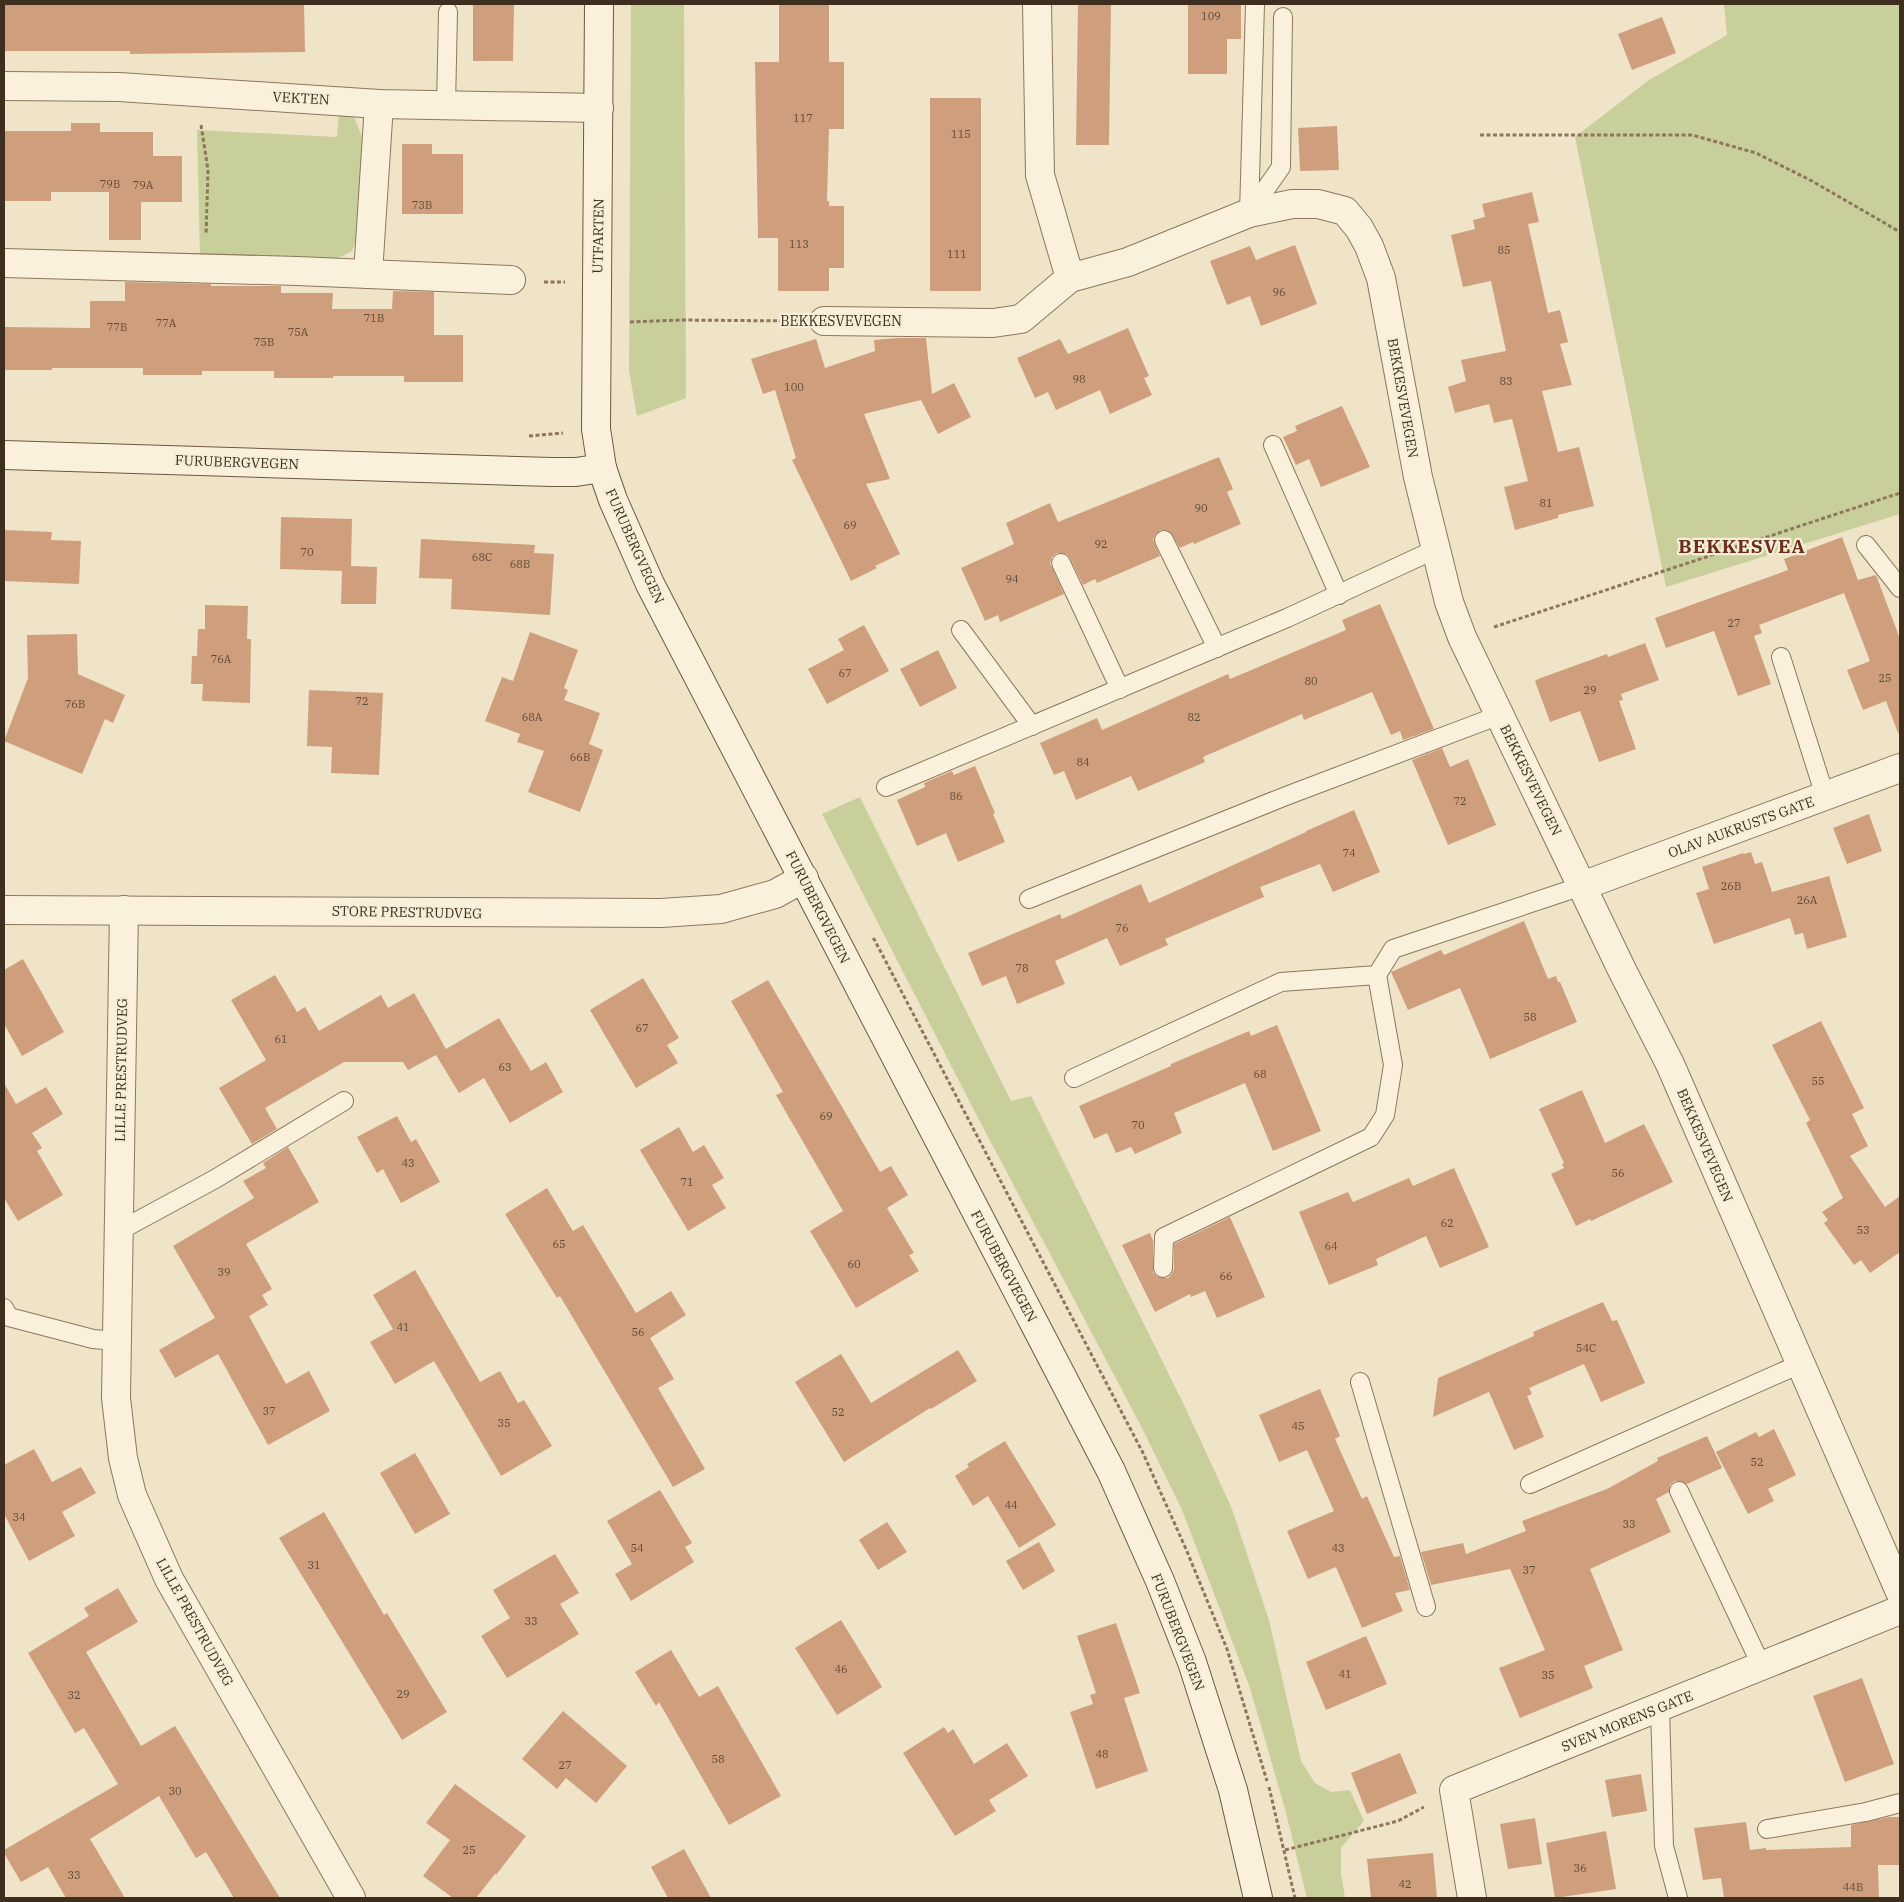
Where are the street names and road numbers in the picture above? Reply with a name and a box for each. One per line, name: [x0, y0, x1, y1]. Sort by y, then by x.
street label: VEKTEN: [272, 88, 330, 108]
street label: UTFARTEN: [588, 198, 608, 274]
street label: BEKKESVEVEGEN: [780, 312, 902, 330]
street label: BEKKESVEVEGEN: [1384, 337, 1422, 460]
street label: FURUBERGVEGEN: [175, 451, 300, 473]
street label: FURUBERGVEGEN: [601, 486, 669, 607]
street label: BEKKESVEVEGEN: [1496, 721, 1566, 839]
street label: OLAV AUKRUSTS GATE: [1665, 792, 1817, 862]
street label: FURUBERGVEGEN: [782, 848, 854, 967]
street label: STORE PRESTRUDVEG: [332, 902, 482, 922]
street label: LILLE PRESTRUDVEG: [111, 998, 131, 1142]
street label: BEKKESVEVEGEN: [1673, 1085, 1737, 1205]
street label: FURUBERGVEGEN: [967, 1207, 1041, 1325]
street label: LILLE PRESTRUDVEG: [152, 1555, 238, 1689]
street label: FURUBERGVEGEN: [1147, 1571, 1209, 1693]
street label: SVEN MORENS GATE: [1559, 1686, 1696, 1756]

